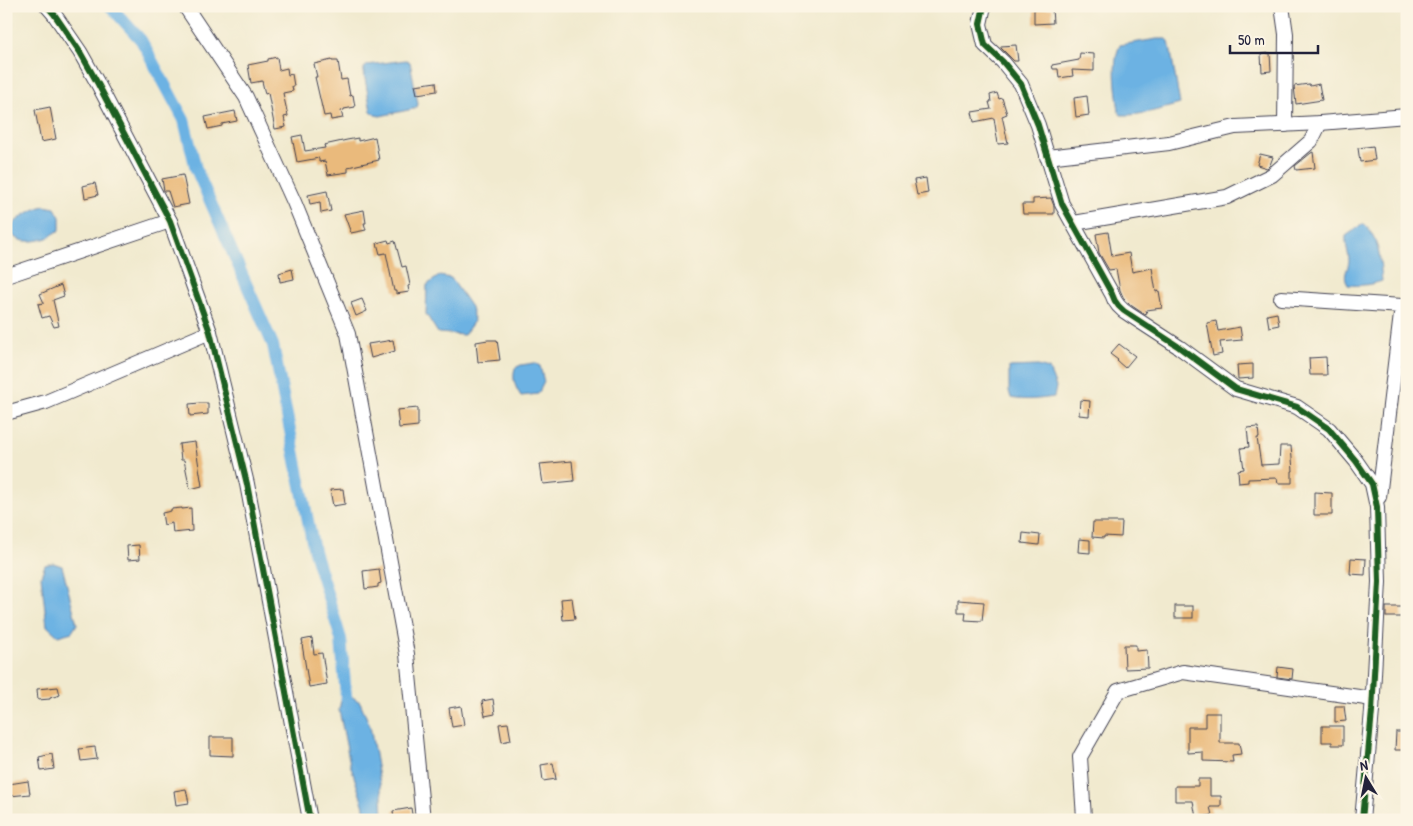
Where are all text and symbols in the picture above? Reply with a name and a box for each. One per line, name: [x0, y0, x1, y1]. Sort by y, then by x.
scale bar: [1230, 22, 1318, 54]
text: 50 m: [1238, 29, 1265, 50]
north arrow: [1340, 754, 1390, 804]
text: N: [1358, 755, 1370, 775]

